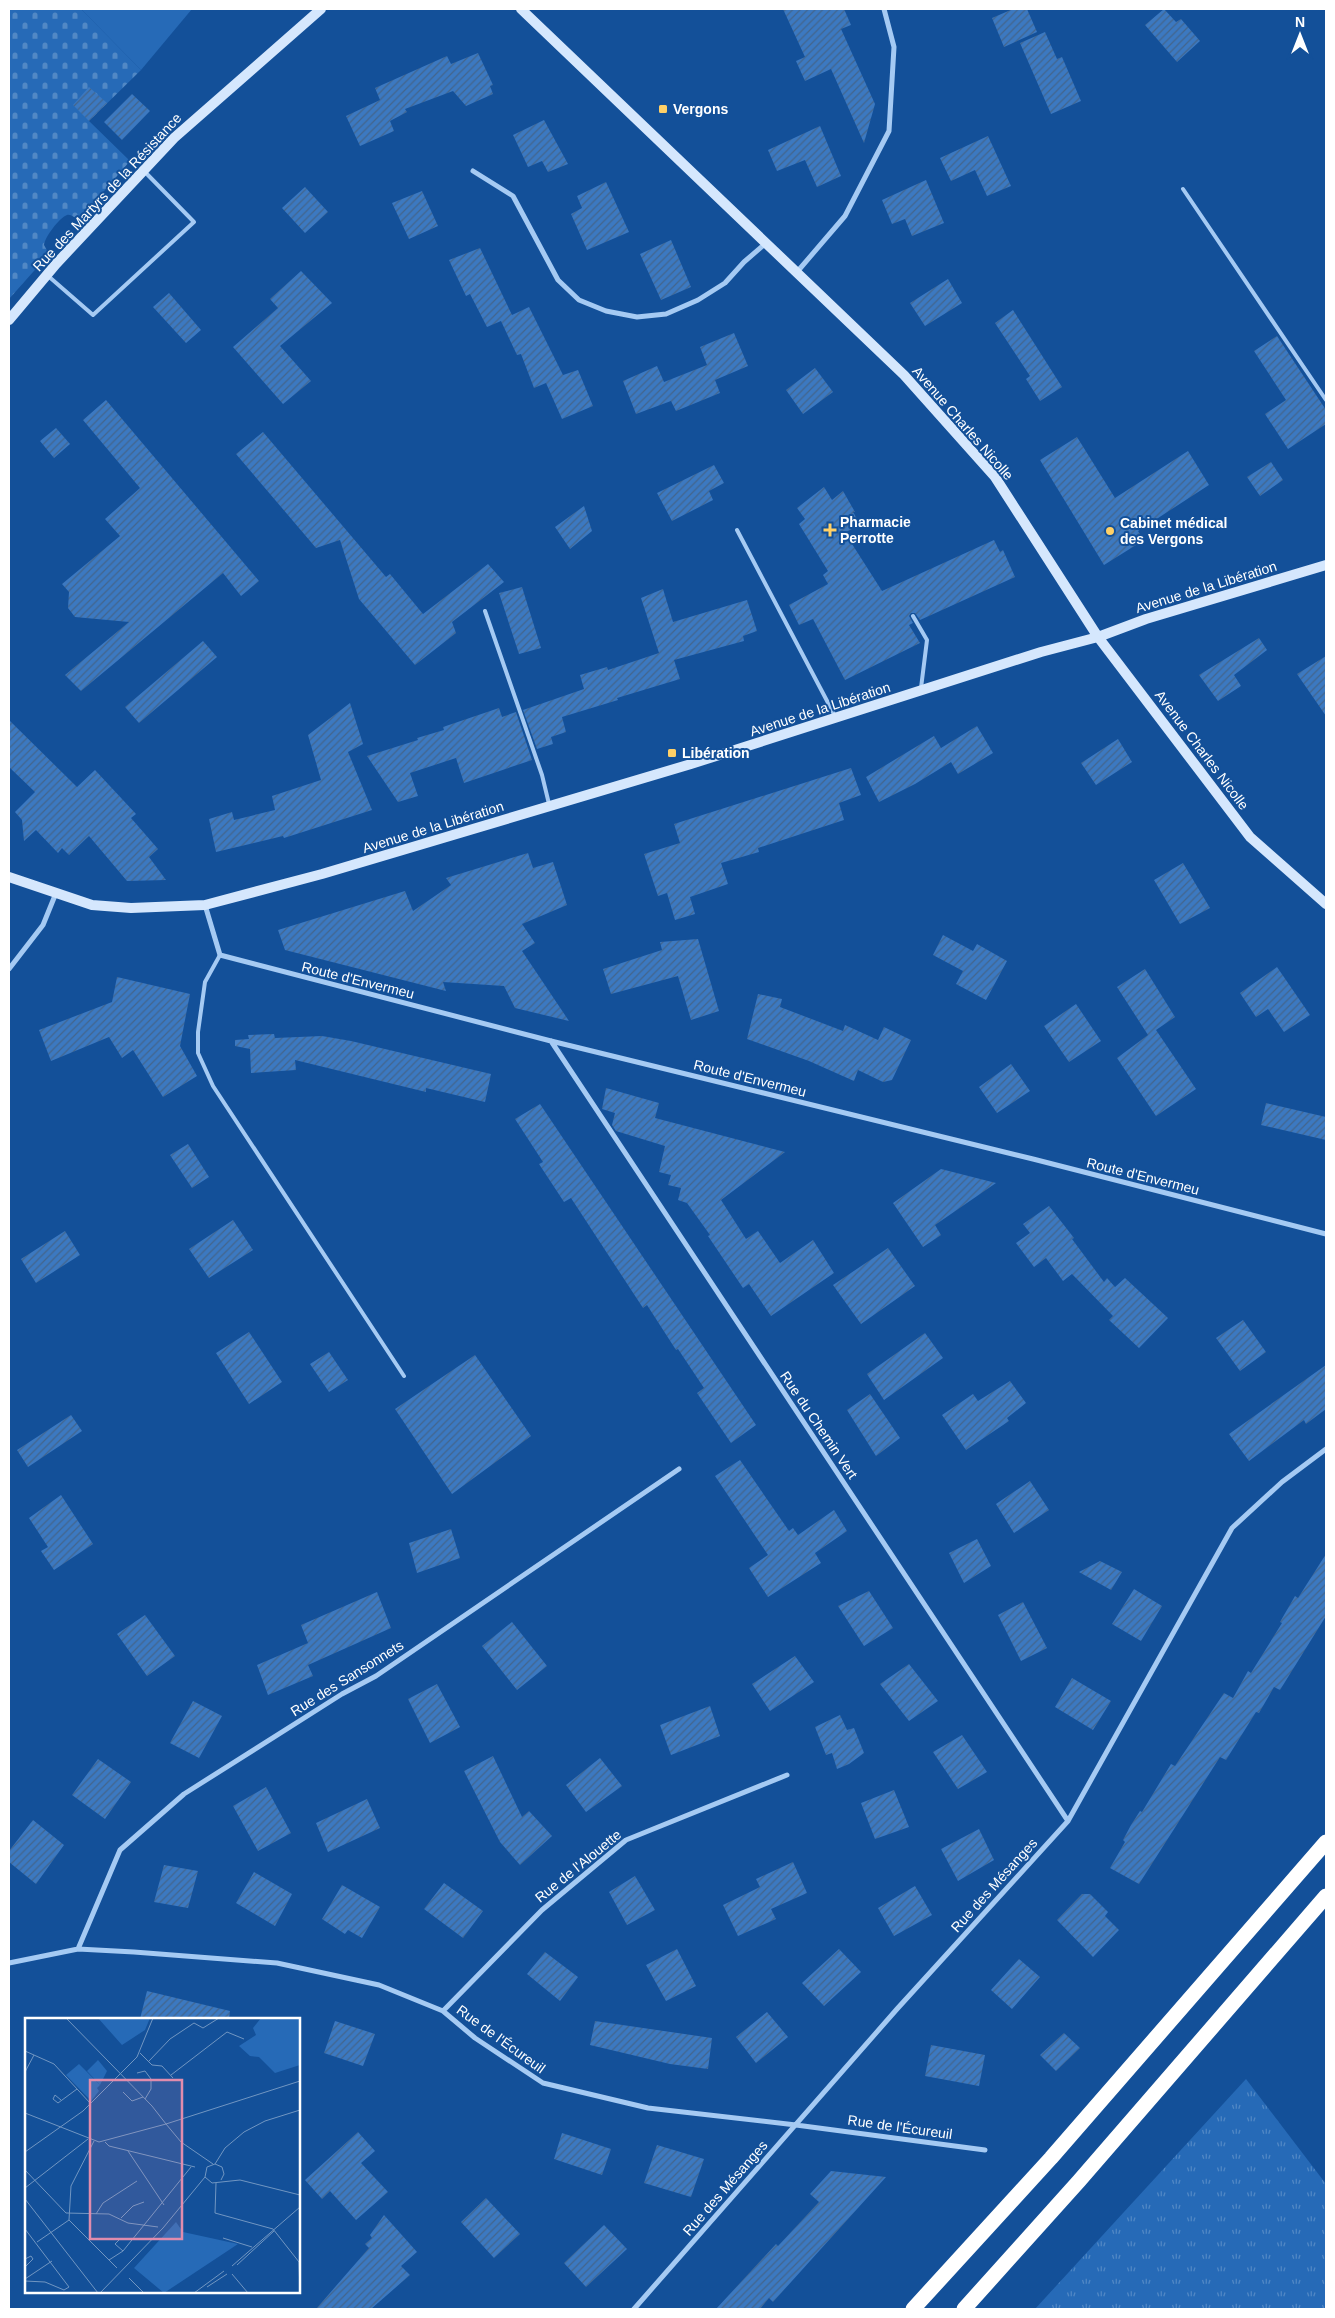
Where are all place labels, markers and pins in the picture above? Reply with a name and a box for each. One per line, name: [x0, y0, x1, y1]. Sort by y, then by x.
place label: Vergons: [673, 101, 728, 117]
marker: Vergons: [657, 103, 669, 115]
place label: Pharmacie Perrotte: [840, 514, 911, 546]
place label: Cabinet médical des Vergons: [1120, 515, 1227, 547]
marker: Pharmacie Perrotte: [824, 524, 836, 536]
marker: Cabinet médical des Vergons: [1104, 525, 1116, 537]
place label: Libération: [682, 745, 750, 761]
marker: Libération: [666, 747, 678, 759]

